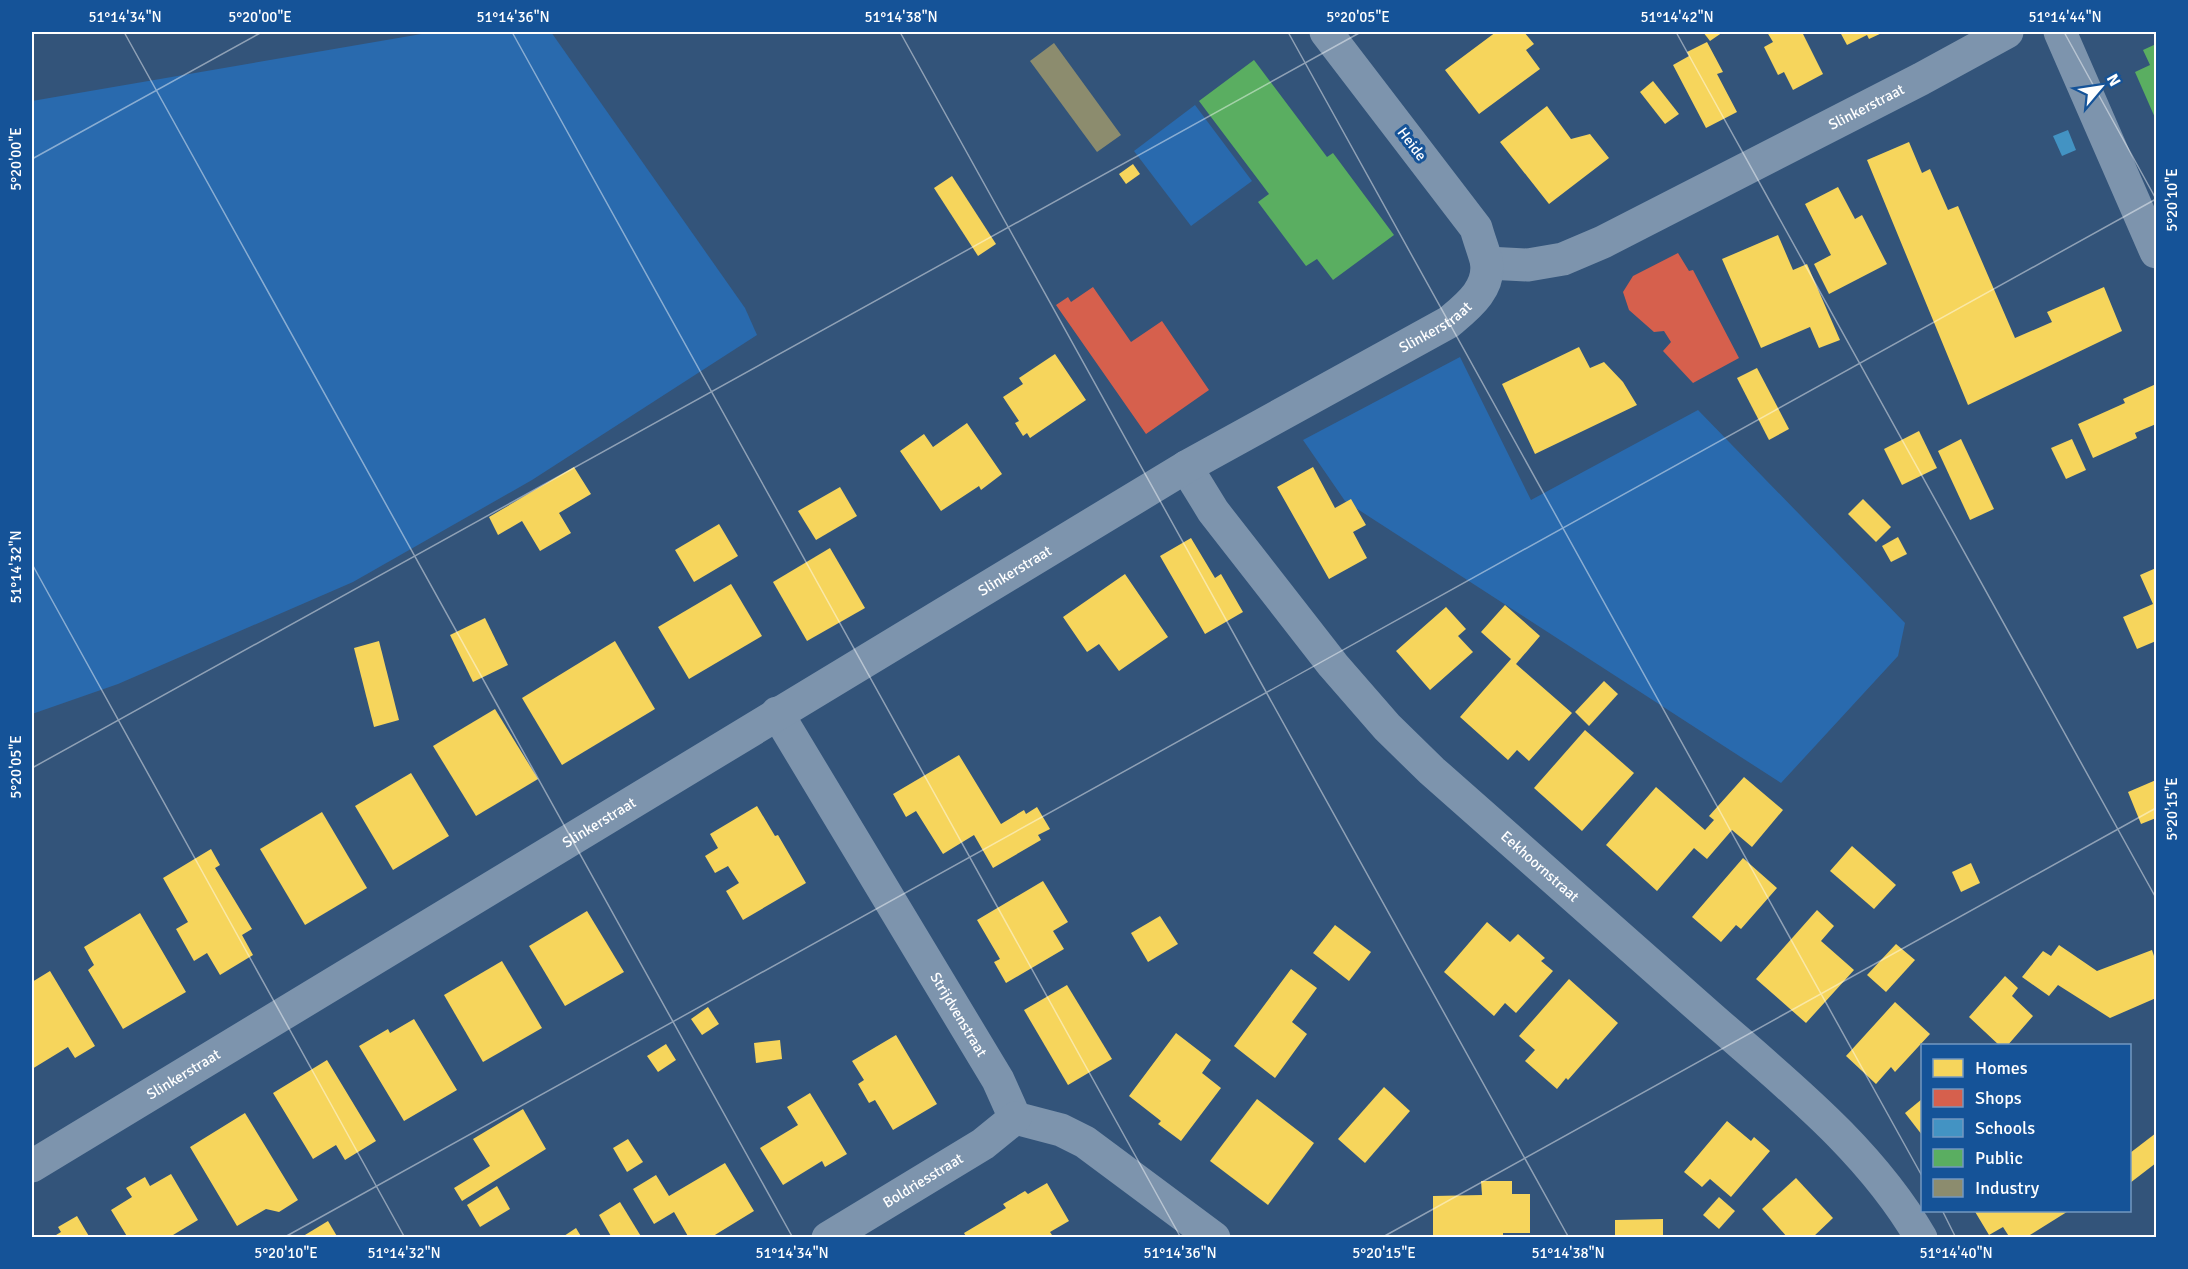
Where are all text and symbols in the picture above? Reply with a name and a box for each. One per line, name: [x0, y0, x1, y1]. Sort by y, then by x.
text: 51°14'34"N: [88, 8, 162, 26]
text: 5°20'00"E: [228, 8, 292, 26]
text: 51°14'36"N: [476, 8, 550, 26]
text: 51°14'38"N: [864, 8, 938, 26]
text: 5°20'05"E: [1326, 8, 1390, 26]
text: 51°14'42"N: [1640, 8, 1714, 26]
text: 51°14'44"N: [2028, 8, 2102, 26]
north arrow: [2071, 57, 2131, 117]
text: N: [2102, 70, 2125, 90]
street label: Slinkerstraat: [1825, 80, 1907, 134]
street label: Heide: [1394, 124, 1430, 164]
text: 5°20'00"E: [7, 127, 25, 191]
text: 5°20'10"E: [2163, 168, 2181, 232]
street label: Slinkerstraat: [1396, 298, 1475, 357]
text: 51°14'32"N: [7, 530, 25, 604]
street label: Slinkerstraat: [975, 542, 1055, 600]
text: 5°20'05"E: [7, 735, 25, 799]
text: 5°20'15"E: [2163, 777, 2181, 841]
street label: Slinkerstraat: [559, 793, 639, 852]
street label: Eekhoornstraat: [1497, 827, 1583, 906]
street label: Strijdvenstraat: [926, 969, 991, 1060]
legend: [1921, 1044, 2131, 1212]
street label: Slinkerstraat: [143, 1045, 223, 1103]
text: Homes: [1975, 1057, 2028, 1079]
text: Shops: [1975, 1087, 2022, 1109]
text: Schools: [1975, 1117, 2035, 1139]
text: Public: [1975, 1147, 2023, 1169]
street label: Boldriesstraat: [879, 1149, 966, 1212]
text: Industry: [1975, 1177, 2040, 1199]
text: 5°20'10"E: [254, 1244, 318, 1262]
text: 51°14'32"N: [367, 1244, 441, 1262]
text: 51°14'34"N: [755, 1244, 829, 1262]
text: 51°14'36"N: [1143, 1244, 1217, 1262]
text: 5°20'15"E: [1352, 1244, 1416, 1262]
text: 51°14'38"N: [1531, 1244, 1605, 1262]
text: 51°14'40"N: [1919, 1244, 1993, 1262]

